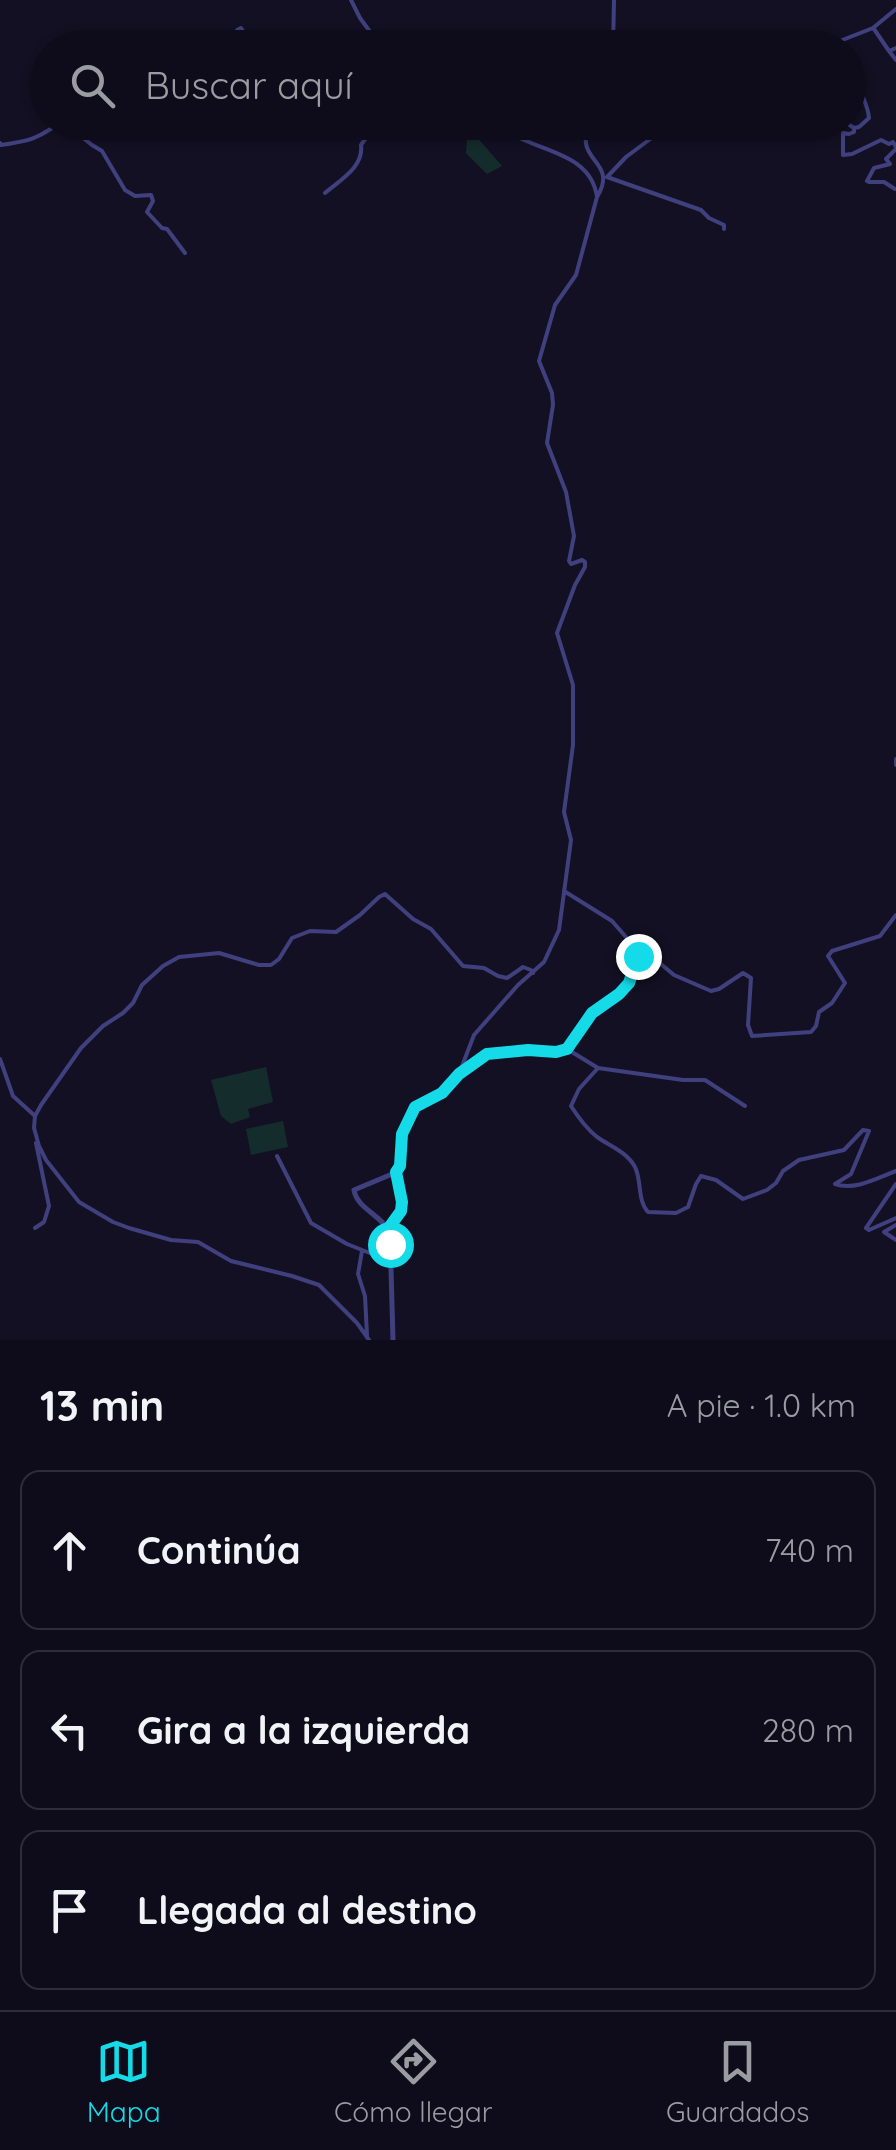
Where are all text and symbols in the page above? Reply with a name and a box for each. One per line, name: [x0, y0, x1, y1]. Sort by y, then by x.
search box: [30, 30, 866, 140]
icon: search: [65, 58, 120, 113]
text: Buscar aquí: [145, 61, 353, 109]
route end: [616, 934, 662, 980]
route start: [368, 1222, 414, 1268]
text: 13 min: [40, 1379, 164, 1432]
text: A pie · 1.0 km: [667, 1385, 856, 1425]
icon: ahead: [42, 1523, 97, 1578]
text: Continúa: [137, 1526, 301, 1574]
text: 740 m: [765, 1530, 854, 1570]
icon: left: [42, 1703, 97, 1758]
text: Gira a la izquierda: [137, 1706, 470, 1754]
text: 280 m: [762, 1710, 854, 1750]
icon: arrive: [42, 1883, 97, 1938]
text: Llegada al destino: [137, 1886, 477, 1934]
tab: Mapa: [87, 2034, 161, 2129]
tab: Cómo llegar: [334, 2034, 493, 2129]
tab: Guardados: [666, 2034, 809, 2129]

